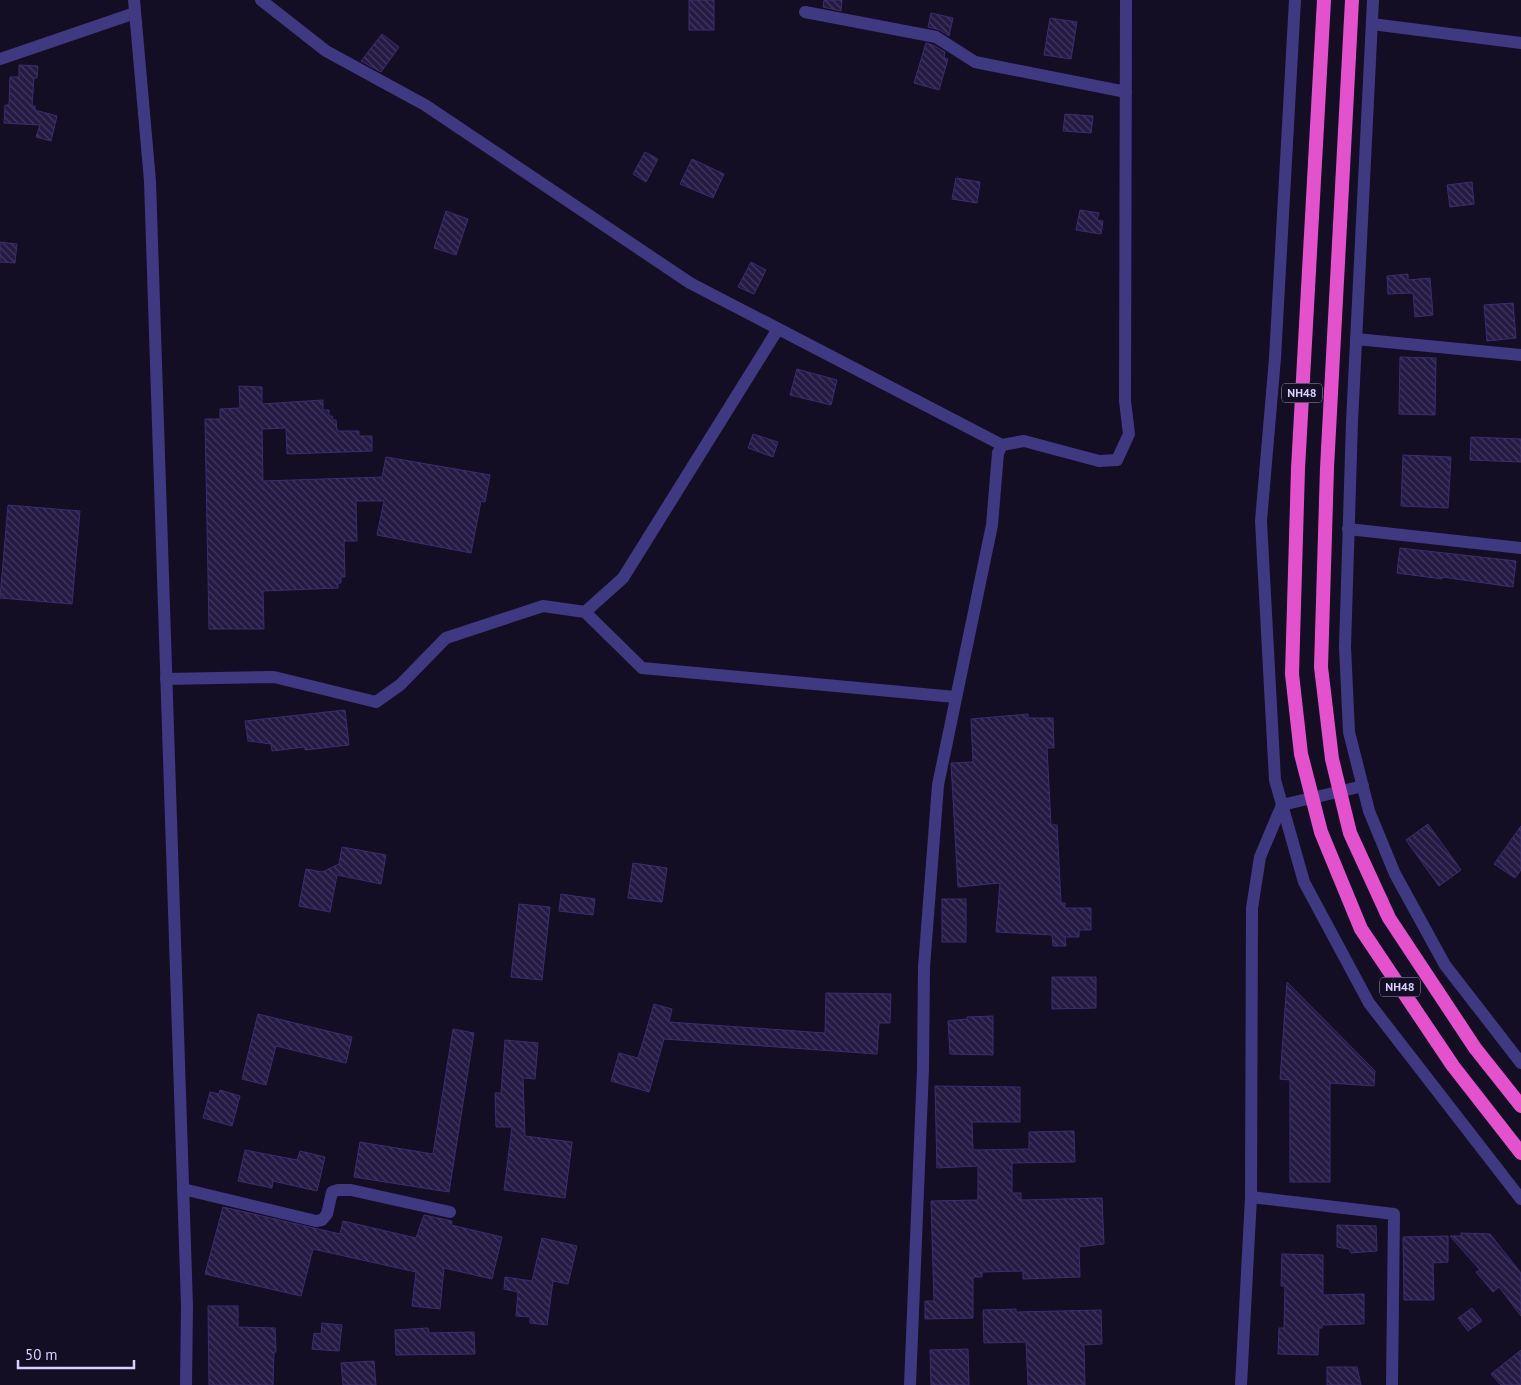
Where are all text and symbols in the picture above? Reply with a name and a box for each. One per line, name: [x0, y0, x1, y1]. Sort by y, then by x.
road number: NH48: [1282, 383, 1322, 402]
road number: NH48: [1380, 978, 1420, 996]
scale bar: [18, 1338, 134, 1370]
text: 50 m: [25, 1345, 58, 1364]

